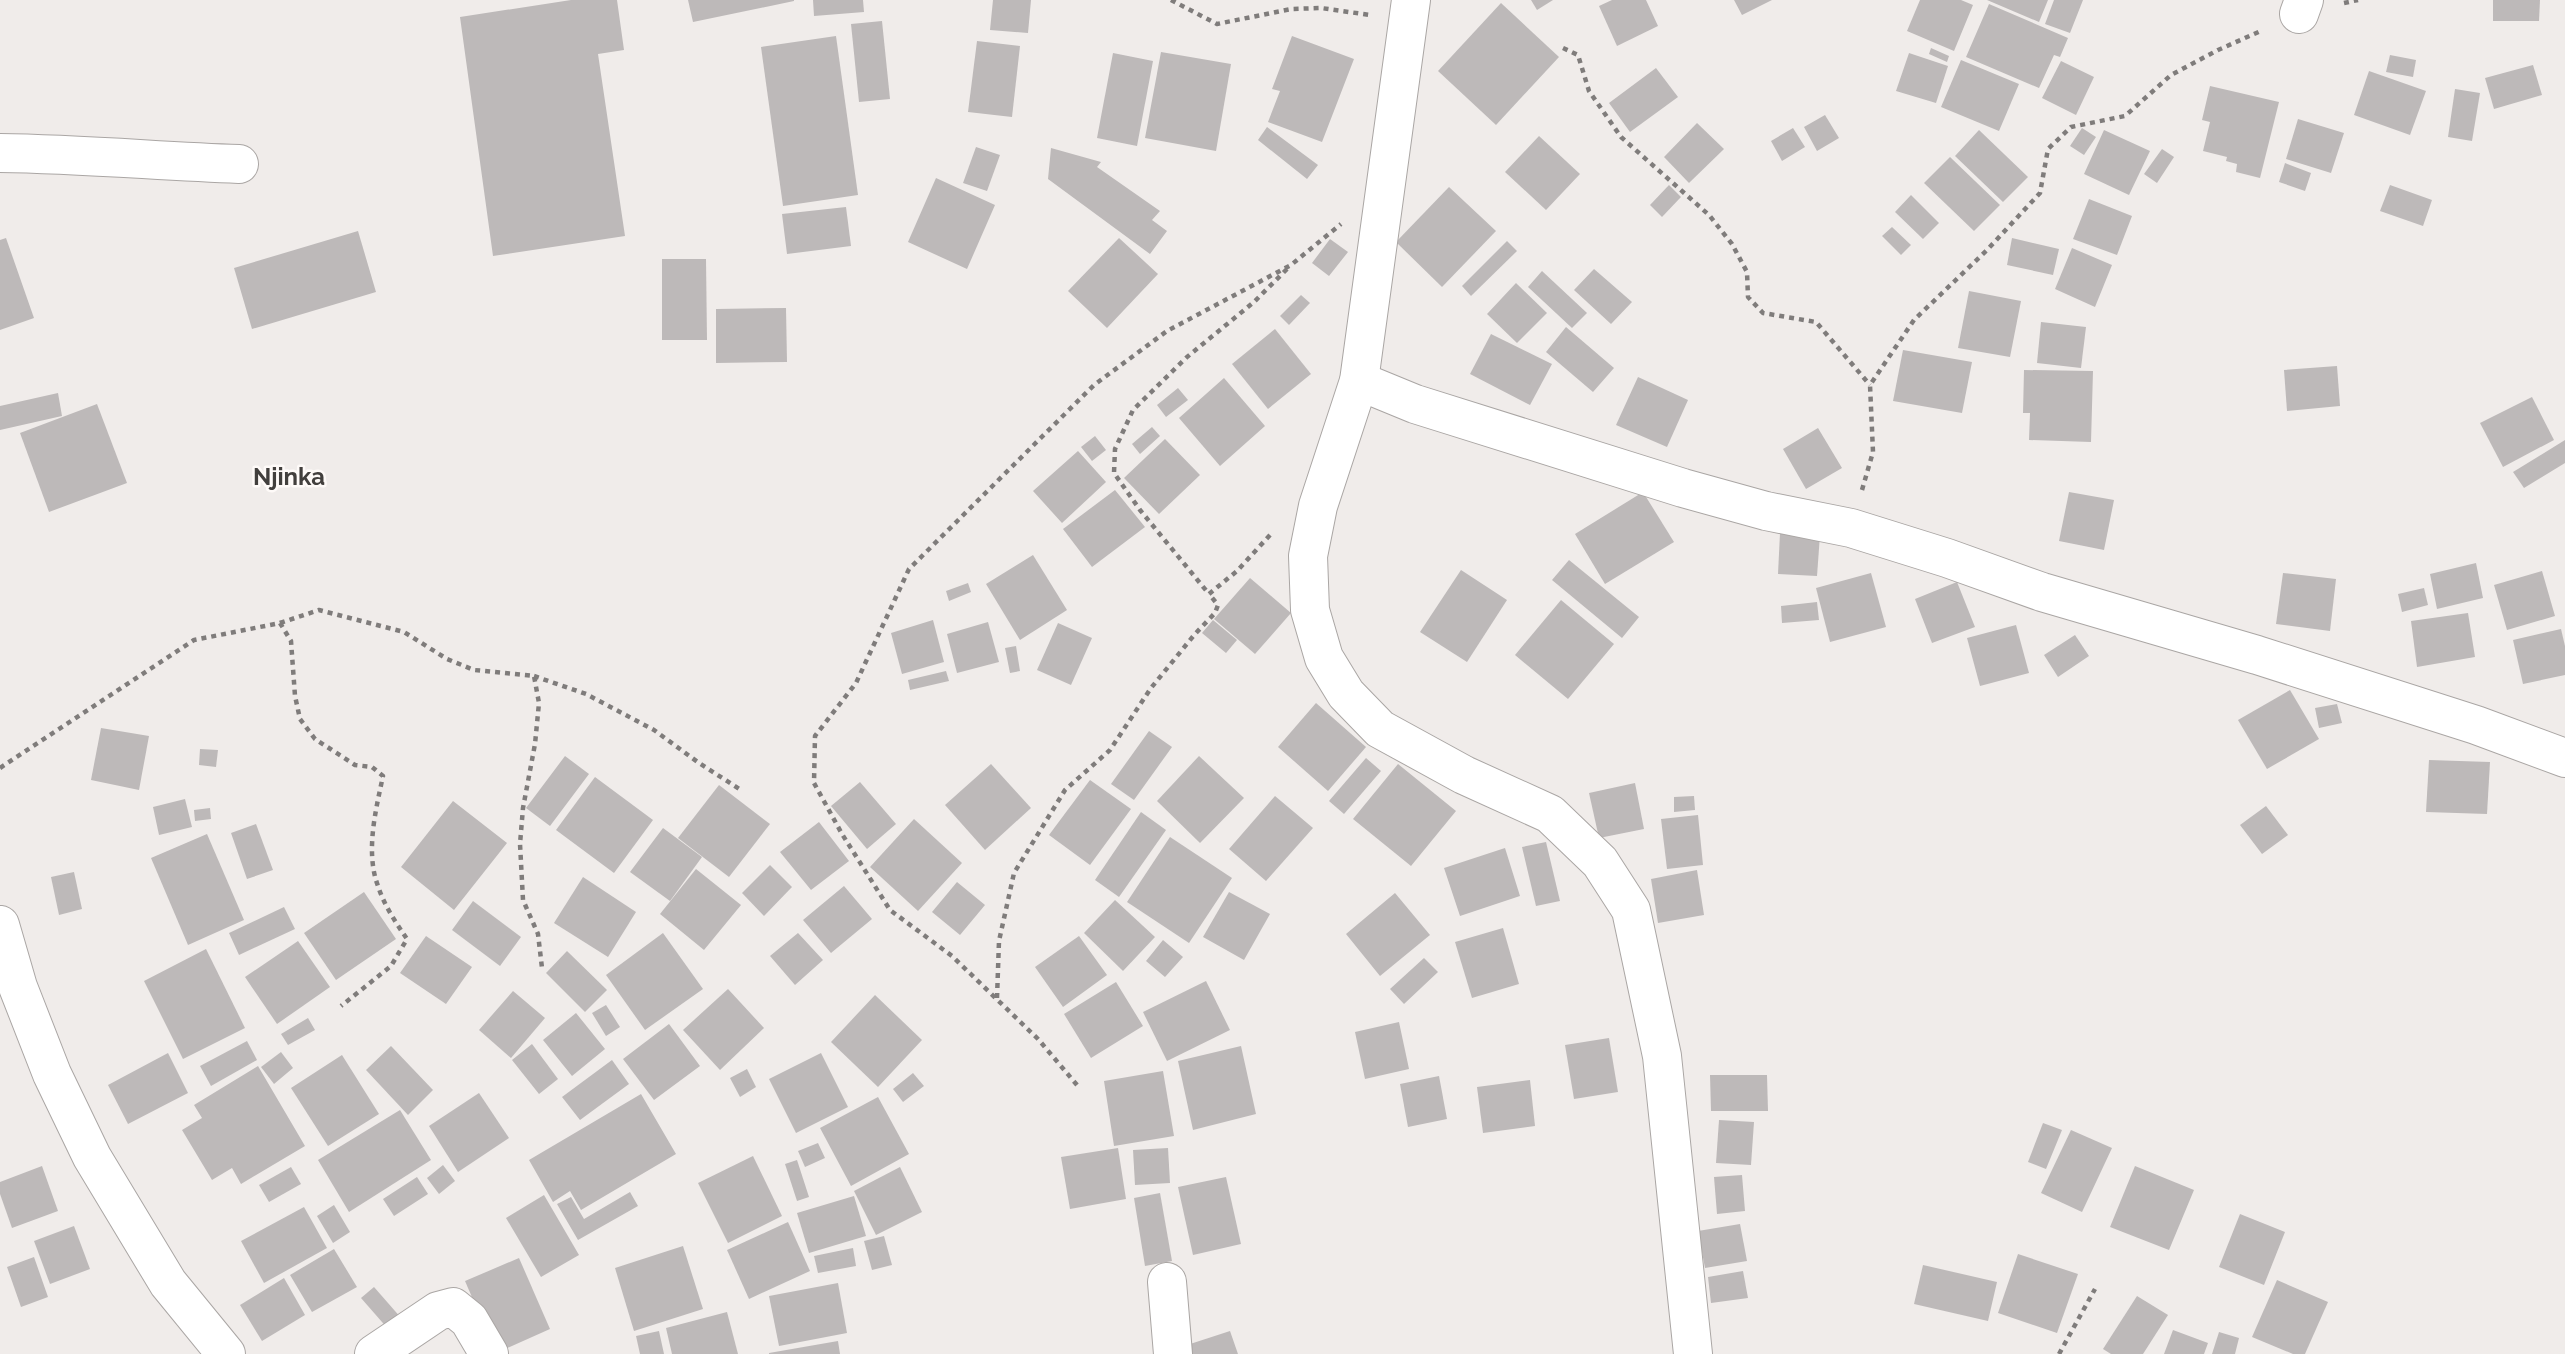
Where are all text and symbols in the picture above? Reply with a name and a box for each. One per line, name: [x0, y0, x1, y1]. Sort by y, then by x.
district label: Njinka: [253, 462, 325, 491]

